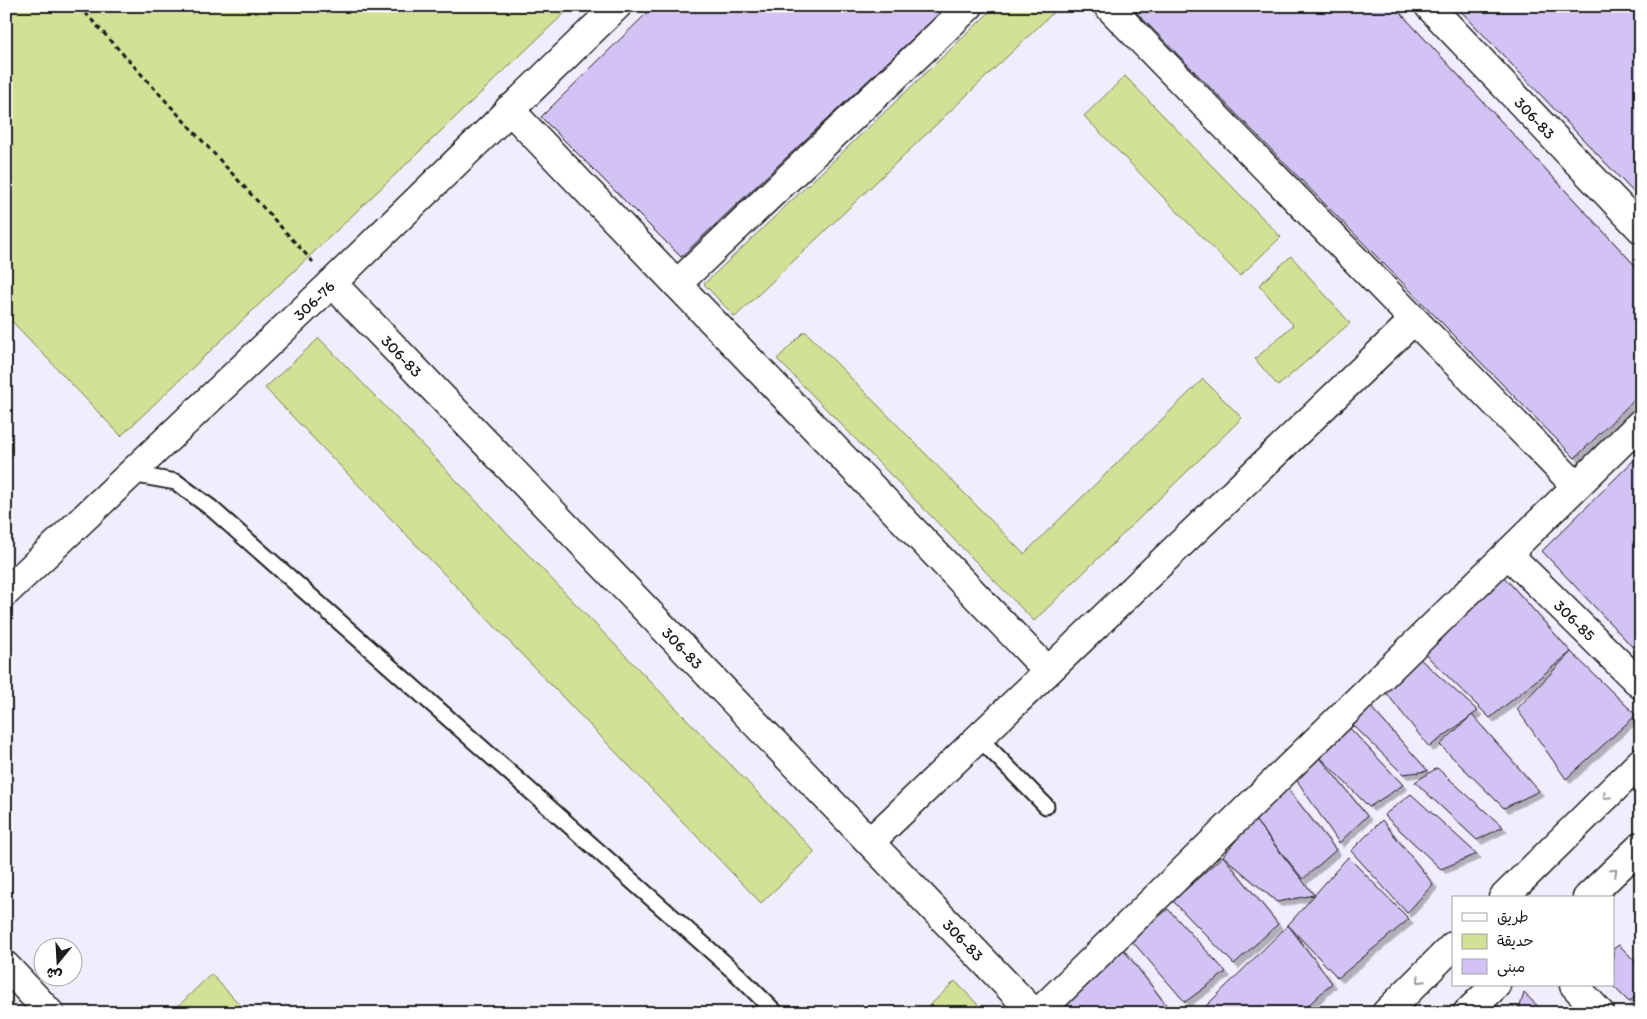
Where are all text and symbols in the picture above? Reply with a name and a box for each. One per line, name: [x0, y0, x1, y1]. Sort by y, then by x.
street label: 306-83: [1511, 93, 1560, 143]
street label: 306-76: [289, 276, 338, 324]
street label: 306-83: [377, 331, 427, 381]
street label: 306-85: [1550, 595, 1600, 645]
street label: 306-83: [658, 623, 707, 673]
one-way arrow: [1603, 790, 1612, 799]
one-way arrow: [1608, 869, 1617, 878]
legend: [1452, 896, 1614, 986]
text: طريق: [1497, 908, 1529, 926]
street label: 306-83: [939, 915, 988, 965]
text: حديقة: [1497, 932, 1534, 950]
north arrow: [32, 936, 82, 986]
text: مبنى: [1497, 958, 1525, 977]
text: ش: [44, 963, 64, 984]
one-way arrow: [1416, 974, 1425, 983]

